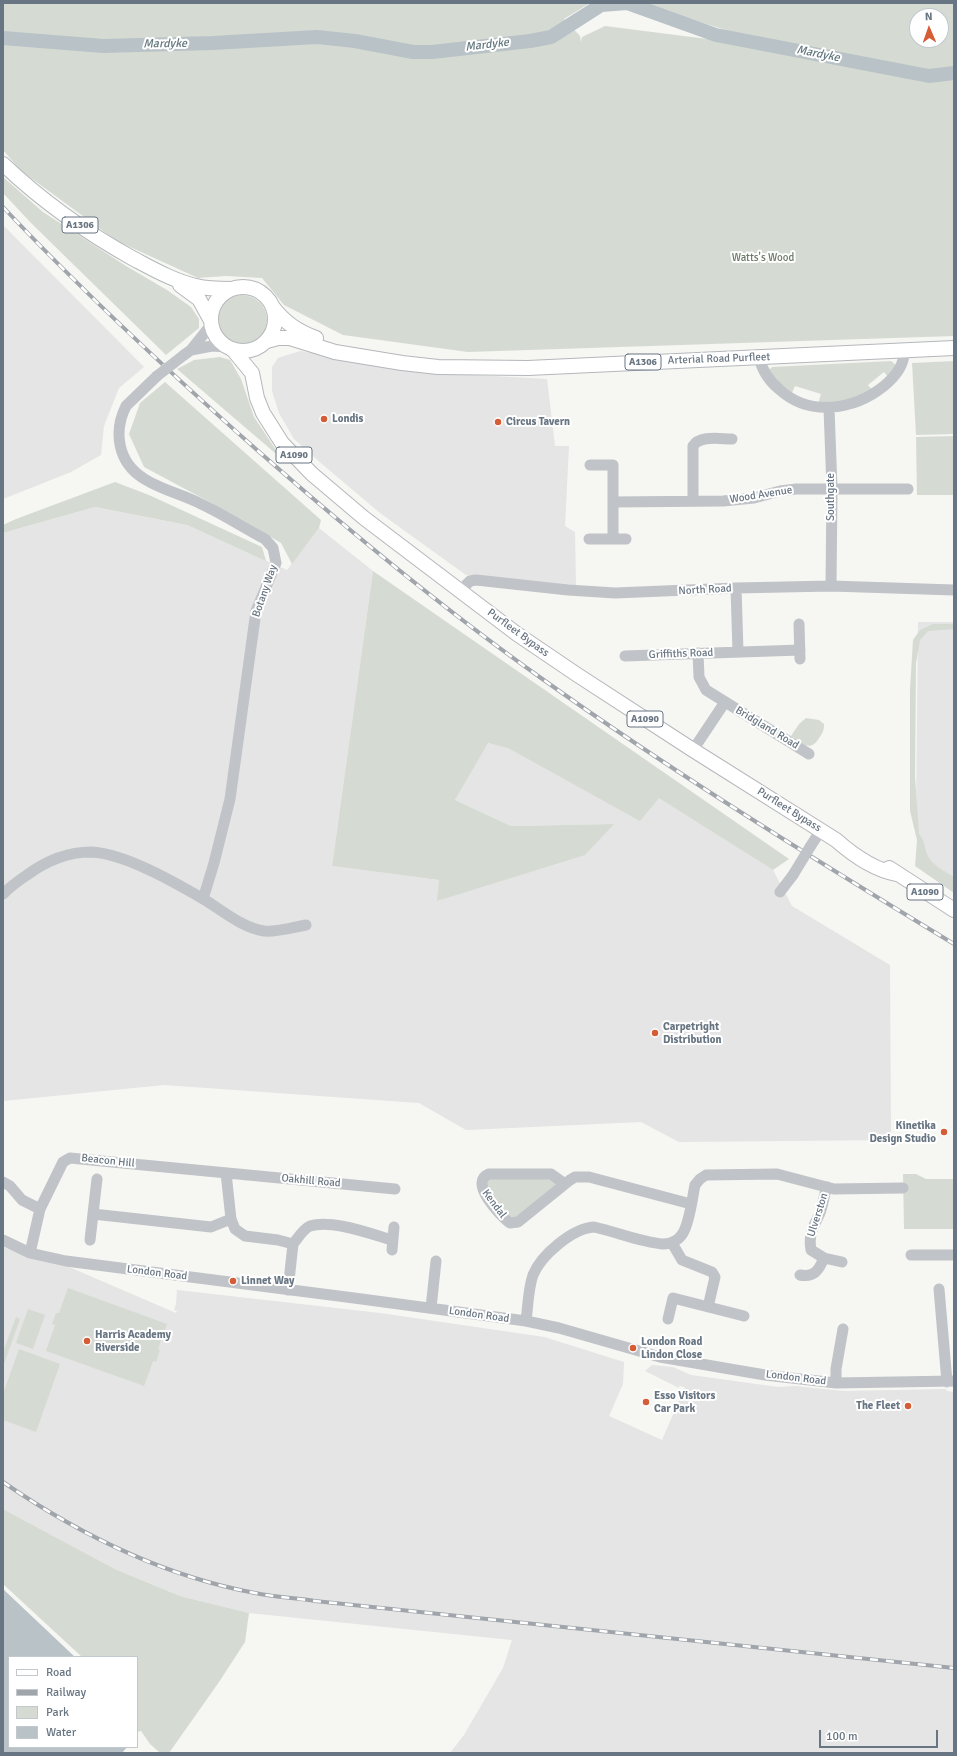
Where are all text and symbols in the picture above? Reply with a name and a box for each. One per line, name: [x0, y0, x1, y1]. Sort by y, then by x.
north arrow: [909, 8, 949, 48]
text: N: [925, 10, 933, 23]
water label: Mardyke: [464, 35, 510, 55]
water label: Mardyke: [143, 36, 187, 52]
water label: Mardyke: [795, 43, 841, 65]
road number: A1306: [62, 217, 98, 233]
park label: Watts's Wood: [732, 251, 794, 265]
street label: Arterial Road Purfleet: [667, 351, 771, 367]
road number: A1306: [625, 354, 661, 370]
place label: Londis: [332, 412, 363, 426]
marker: Londis: [319, 414, 329, 424]
place label: Circus Tavern: [506, 415, 570, 429]
marker: Circus Tavern: [493, 417, 503, 427]
road number: A1090: [276, 447, 312, 463]
street label: Southgate: [824, 473, 838, 521]
street label: Wood Avenue: [729, 484, 793, 506]
street label: Botany Way: [250, 563, 280, 619]
street label: North Road: [678, 582, 732, 598]
street label: Purfleet Bypass: [485, 606, 551, 660]
street label: Griffiths Road: [649, 646, 713, 662]
street label: Bridgland Road: [733, 704, 801, 752]
road number: A1090: [627, 711, 663, 727]
street label: Purfleet Bypass: [754, 785, 824, 835]
road number: A1090: [907, 884, 943, 900]
place label: Carpetright Distribution: [663, 1020, 722, 1046]
marker: Carpetright Distribution: [650, 1028, 660, 1038]
place label: Kinetika Design Studio: [869, 1119, 936, 1145]
marker: Kinetika Design Studio: [939, 1127, 949, 1137]
street label: Beacon Hill: [81, 1152, 135, 1170]
street label: Oakhill Road: [281, 1172, 341, 1190]
street label: Kendal: [479, 1187, 509, 1221]
street label: Ulverston: [805, 1191, 831, 1239]
street label: London Road: [126, 1263, 188, 1283]
place label: Linnet Way: [241, 1274, 294, 1288]
marker: Linnet Way: [228, 1276, 238, 1286]
street label: London Road: [448, 1304, 510, 1326]
place label: Harris Academy Riverside: [95, 1328, 171, 1354]
place label: London Road Lindon Close: [641, 1335, 702, 1361]
marker: Harris Academy Riverside: [82, 1336, 92, 1346]
marker: London Road Lindon Close: [628, 1343, 638, 1353]
street label: London Road: [765, 1368, 827, 1388]
place label: Esso Visitors Car Park: [654, 1389, 715, 1415]
marker: Esso Visitors Car Park: [641, 1397, 651, 1407]
place label: The Fleet: [856, 1399, 900, 1413]
marker: The Fleet: [903, 1401, 913, 1411]
legend: [8, 1656, 138, 1748]
text: Road: [46, 1665, 72, 1680]
text: Railway: [46, 1685, 86, 1700]
text: Park: [46, 1705, 69, 1720]
scale bar: [821, 1722, 940, 1748]
text: Water: [46, 1725, 76, 1740]
text: 100 m: [826, 1729, 858, 1744]

